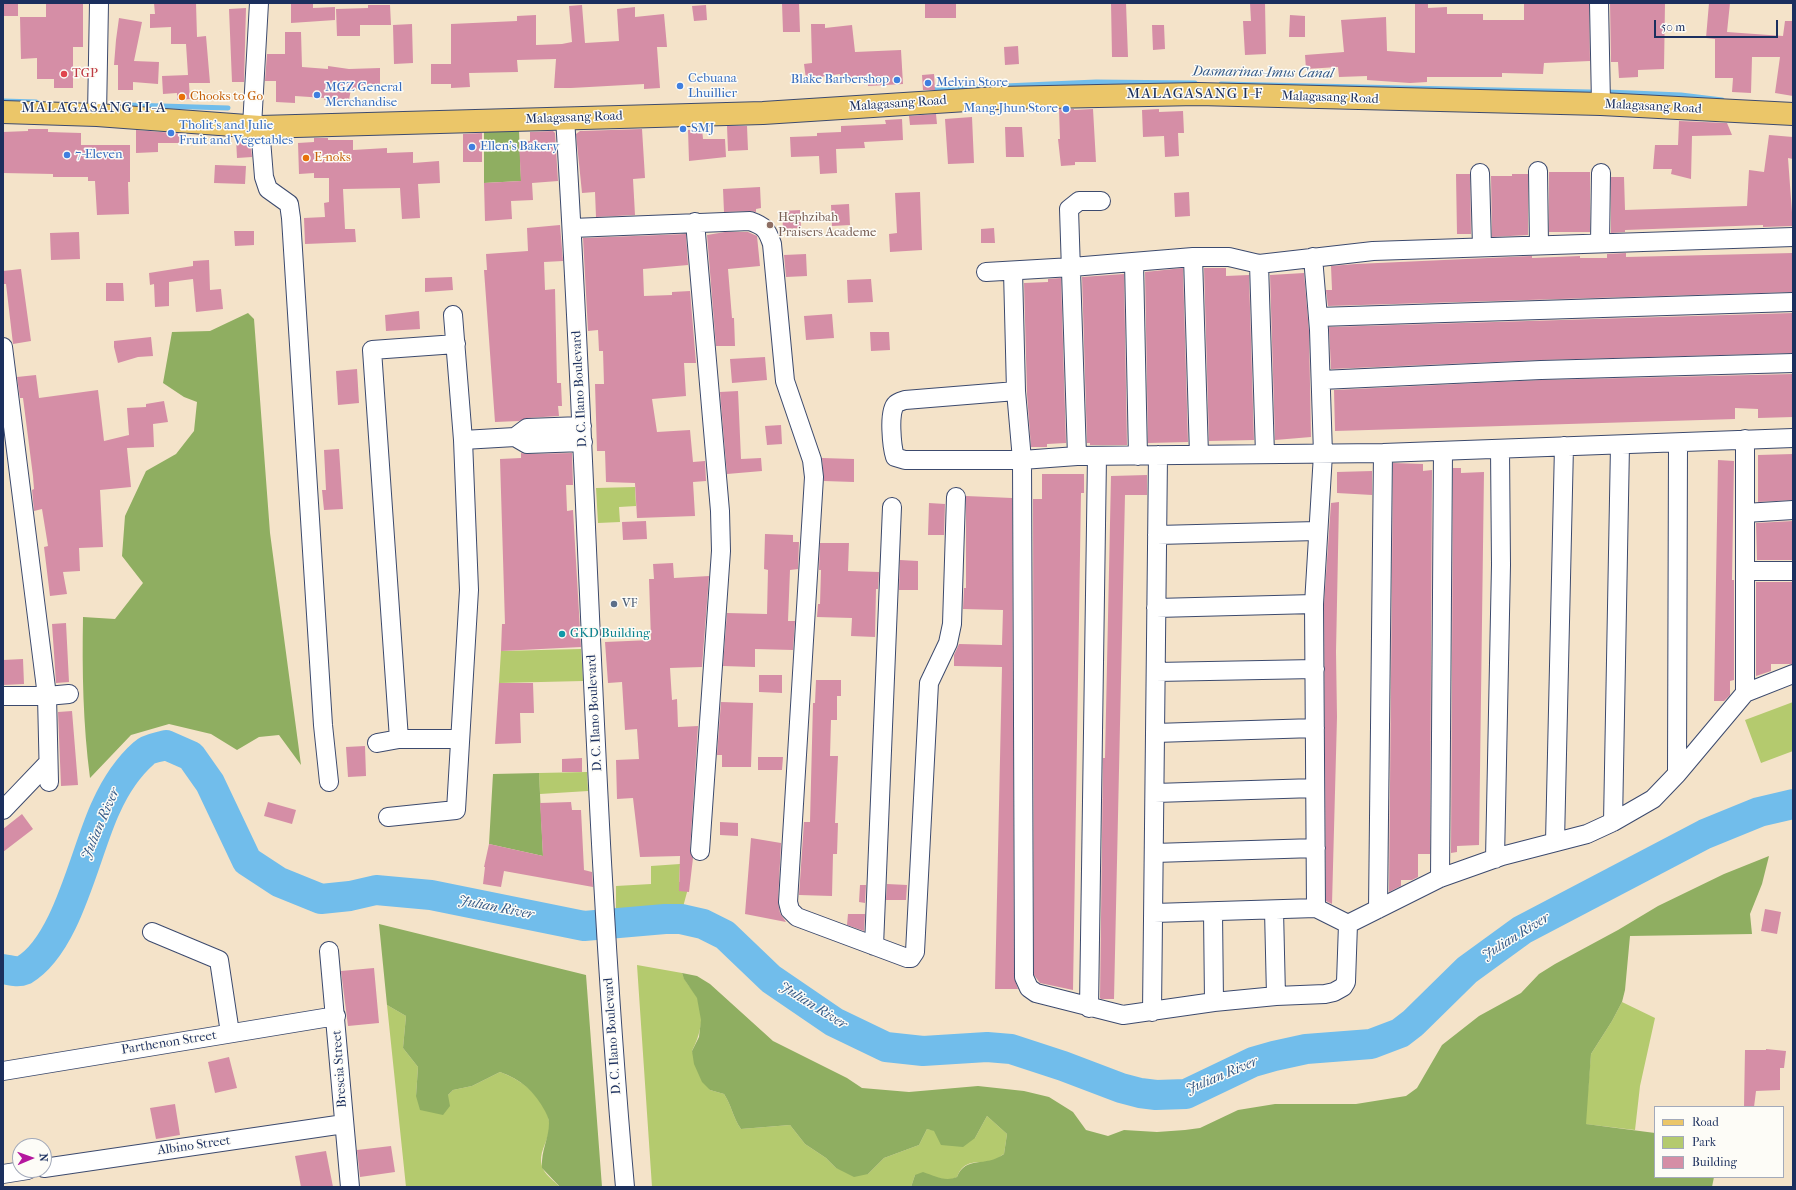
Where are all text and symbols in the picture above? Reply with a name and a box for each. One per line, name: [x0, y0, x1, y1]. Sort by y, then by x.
scale bar: [1656, 12, 1780, 38]
text: 50 m: [1661, 20, 1685, 34]
water label: Dasmarinas-Imus Canal: [1192, 63, 1334, 83]
place label: TGP: [72, 66, 98, 82]
marker: TGP: [59, 69, 69, 79]
place label: Cebuana Lhuillier: [688, 71, 737, 102]
place label: Blake Barbershop: [791, 72, 889, 88]
marker: Blake Barbershop: [892, 75, 902, 85]
place label: Melvin Store: [936, 75, 1008, 91]
marker: Melvin Store: [923, 78, 933, 88]
place label: MGZ General Merchandise: [325, 80, 402, 111]
marker: Cebuana Lhuillier: [675, 81, 685, 91]
district label: MALAGASANG I-F: [1127, 85, 1263, 103]
place label: Chooks to Go: [190, 89, 263, 105]
street label: Malagasang Road: [1281, 89, 1379, 107]
marker: MGZ General Merchandise: [312, 90, 322, 100]
marker: Chooks to Go: [177, 92, 187, 102]
street label: Malagasang Road: [849, 93, 947, 115]
street label: Malagasang Road: [1604, 97, 1702, 117]
district label: MALAGASANG II-A: [21, 99, 167, 117]
place label: Mang Jhun Store: [963, 101, 1058, 117]
marker: Mang Jhun Store: [1061, 104, 1071, 114]
street label: Malagasang Road: [525, 109, 623, 127]
place label: Tholit's and Julie Fruit and Vegetables: [179, 118, 293, 149]
place label: SMJ: [691, 121, 715, 137]
marker: SMJ: [678, 124, 688, 134]
marker: Tholit's and Julie Fruit and Vegetables: [166, 128, 176, 138]
place label: Ellen's Bakery: [480, 139, 559, 155]
marker: Ellen's Bakery: [467, 142, 477, 152]
place label: 7-Eleven: [75, 147, 123, 163]
marker: 7-Eleven: [62, 150, 72, 160]
place label: E-noks: [314, 150, 351, 166]
marker: E-noks: [301, 153, 311, 163]
place label: Hephzibah Praisers Academe: [778, 210, 876, 241]
marker: Hephzibah Praisers Academe: [765, 220, 775, 230]
street label: D. C. Ilano Boulevard: [569, 330, 591, 448]
place label: VF: [622, 596, 637, 612]
marker: VF: [609, 599, 619, 609]
place label: GKD Building: [570, 626, 650, 642]
marker: GKD Building: [557, 629, 567, 639]
street label: D. C. Ilano Boulevard: [584, 654, 606, 772]
water label: Julian River: [78, 786, 124, 862]
water label: Julian River: [457, 892, 535, 924]
water label: Julian River: [1479, 910, 1553, 964]
street label: D. C. Ilano Boulevard: [601, 977, 625, 1095]
water label: Julian River: [776, 979, 850, 1033]
street label: Parthenon Street: [120, 1028, 218, 1058]
street label: Brescia Street: [330, 1030, 350, 1108]
water label: Julian River: [1184, 1053, 1260, 1099]
legend: [1654, 1106, 1784, 1178]
text: Road: [1692, 1115, 1719, 1129]
street label: Albino Street: [156, 1133, 232, 1159]
text: Park: [1692, 1135, 1716, 1149]
north arrow: [12, 1138, 52, 1178]
text: N: [37, 1153, 50, 1162]
text: Building: [1692, 1155, 1737, 1169]

